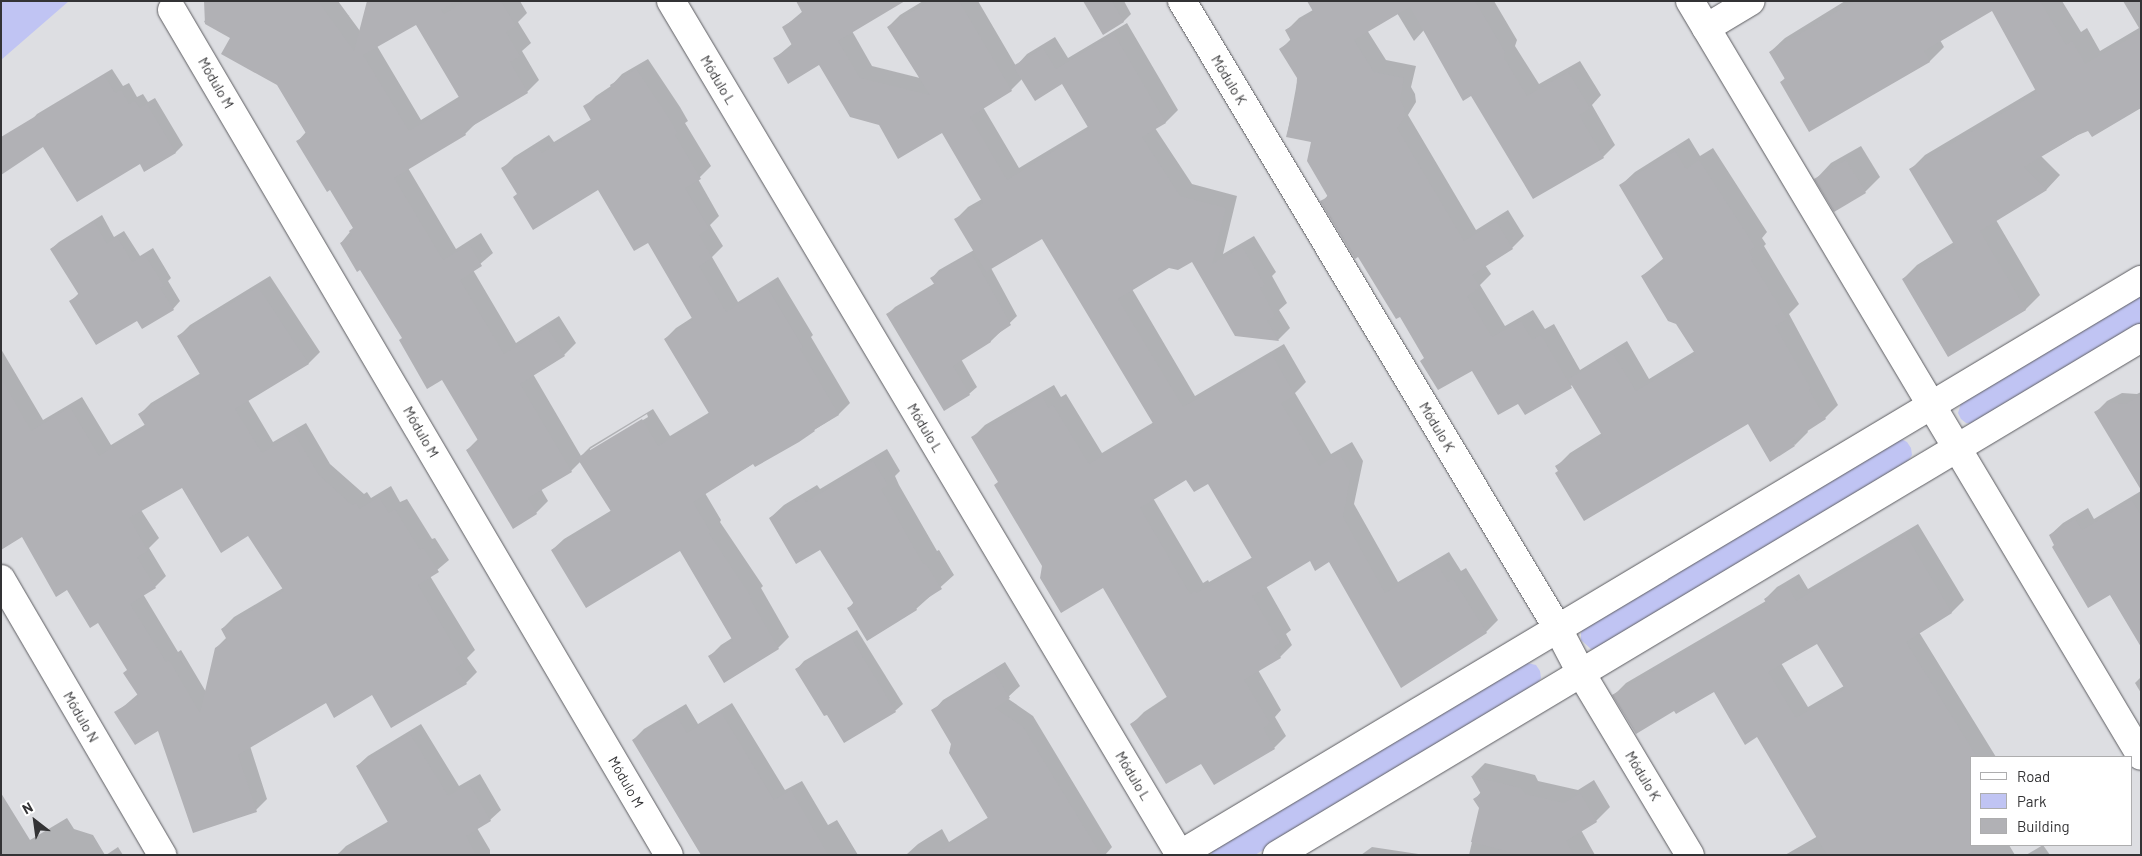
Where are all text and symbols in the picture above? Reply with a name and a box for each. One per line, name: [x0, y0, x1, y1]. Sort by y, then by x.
street label: Módulo L: [697, 52, 739, 108]
street label: Módulo K: [1208, 52, 1250, 108]
street label: Módulo M: [195, 54, 237, 112]
street label: Módulo K: [1416, 399, 1458, 455]
street label: Módulo L: [904, 400, 946, 456]
street label: Módulo M: [400, 403, 442, 461]
street label: Módulo N: [60, 689, 102, 745]
street label: Módulo L: [1112, 748, 1154, 804]
street label: Módulo K: [1622, 748, 1664, 804]
street label: Módulo M: [605, 753, 647, 811]
legend: [1970, 756, 2132, 846]
text: Road: [2017, 767, 2050, 785]
text: Park: [2017, 792, 2046, 810]
north arrow: [10, 796, 60, 846]
text: N: [19, 798, 36, 817]
text: Building: [2017, 817, 2070, 835]

